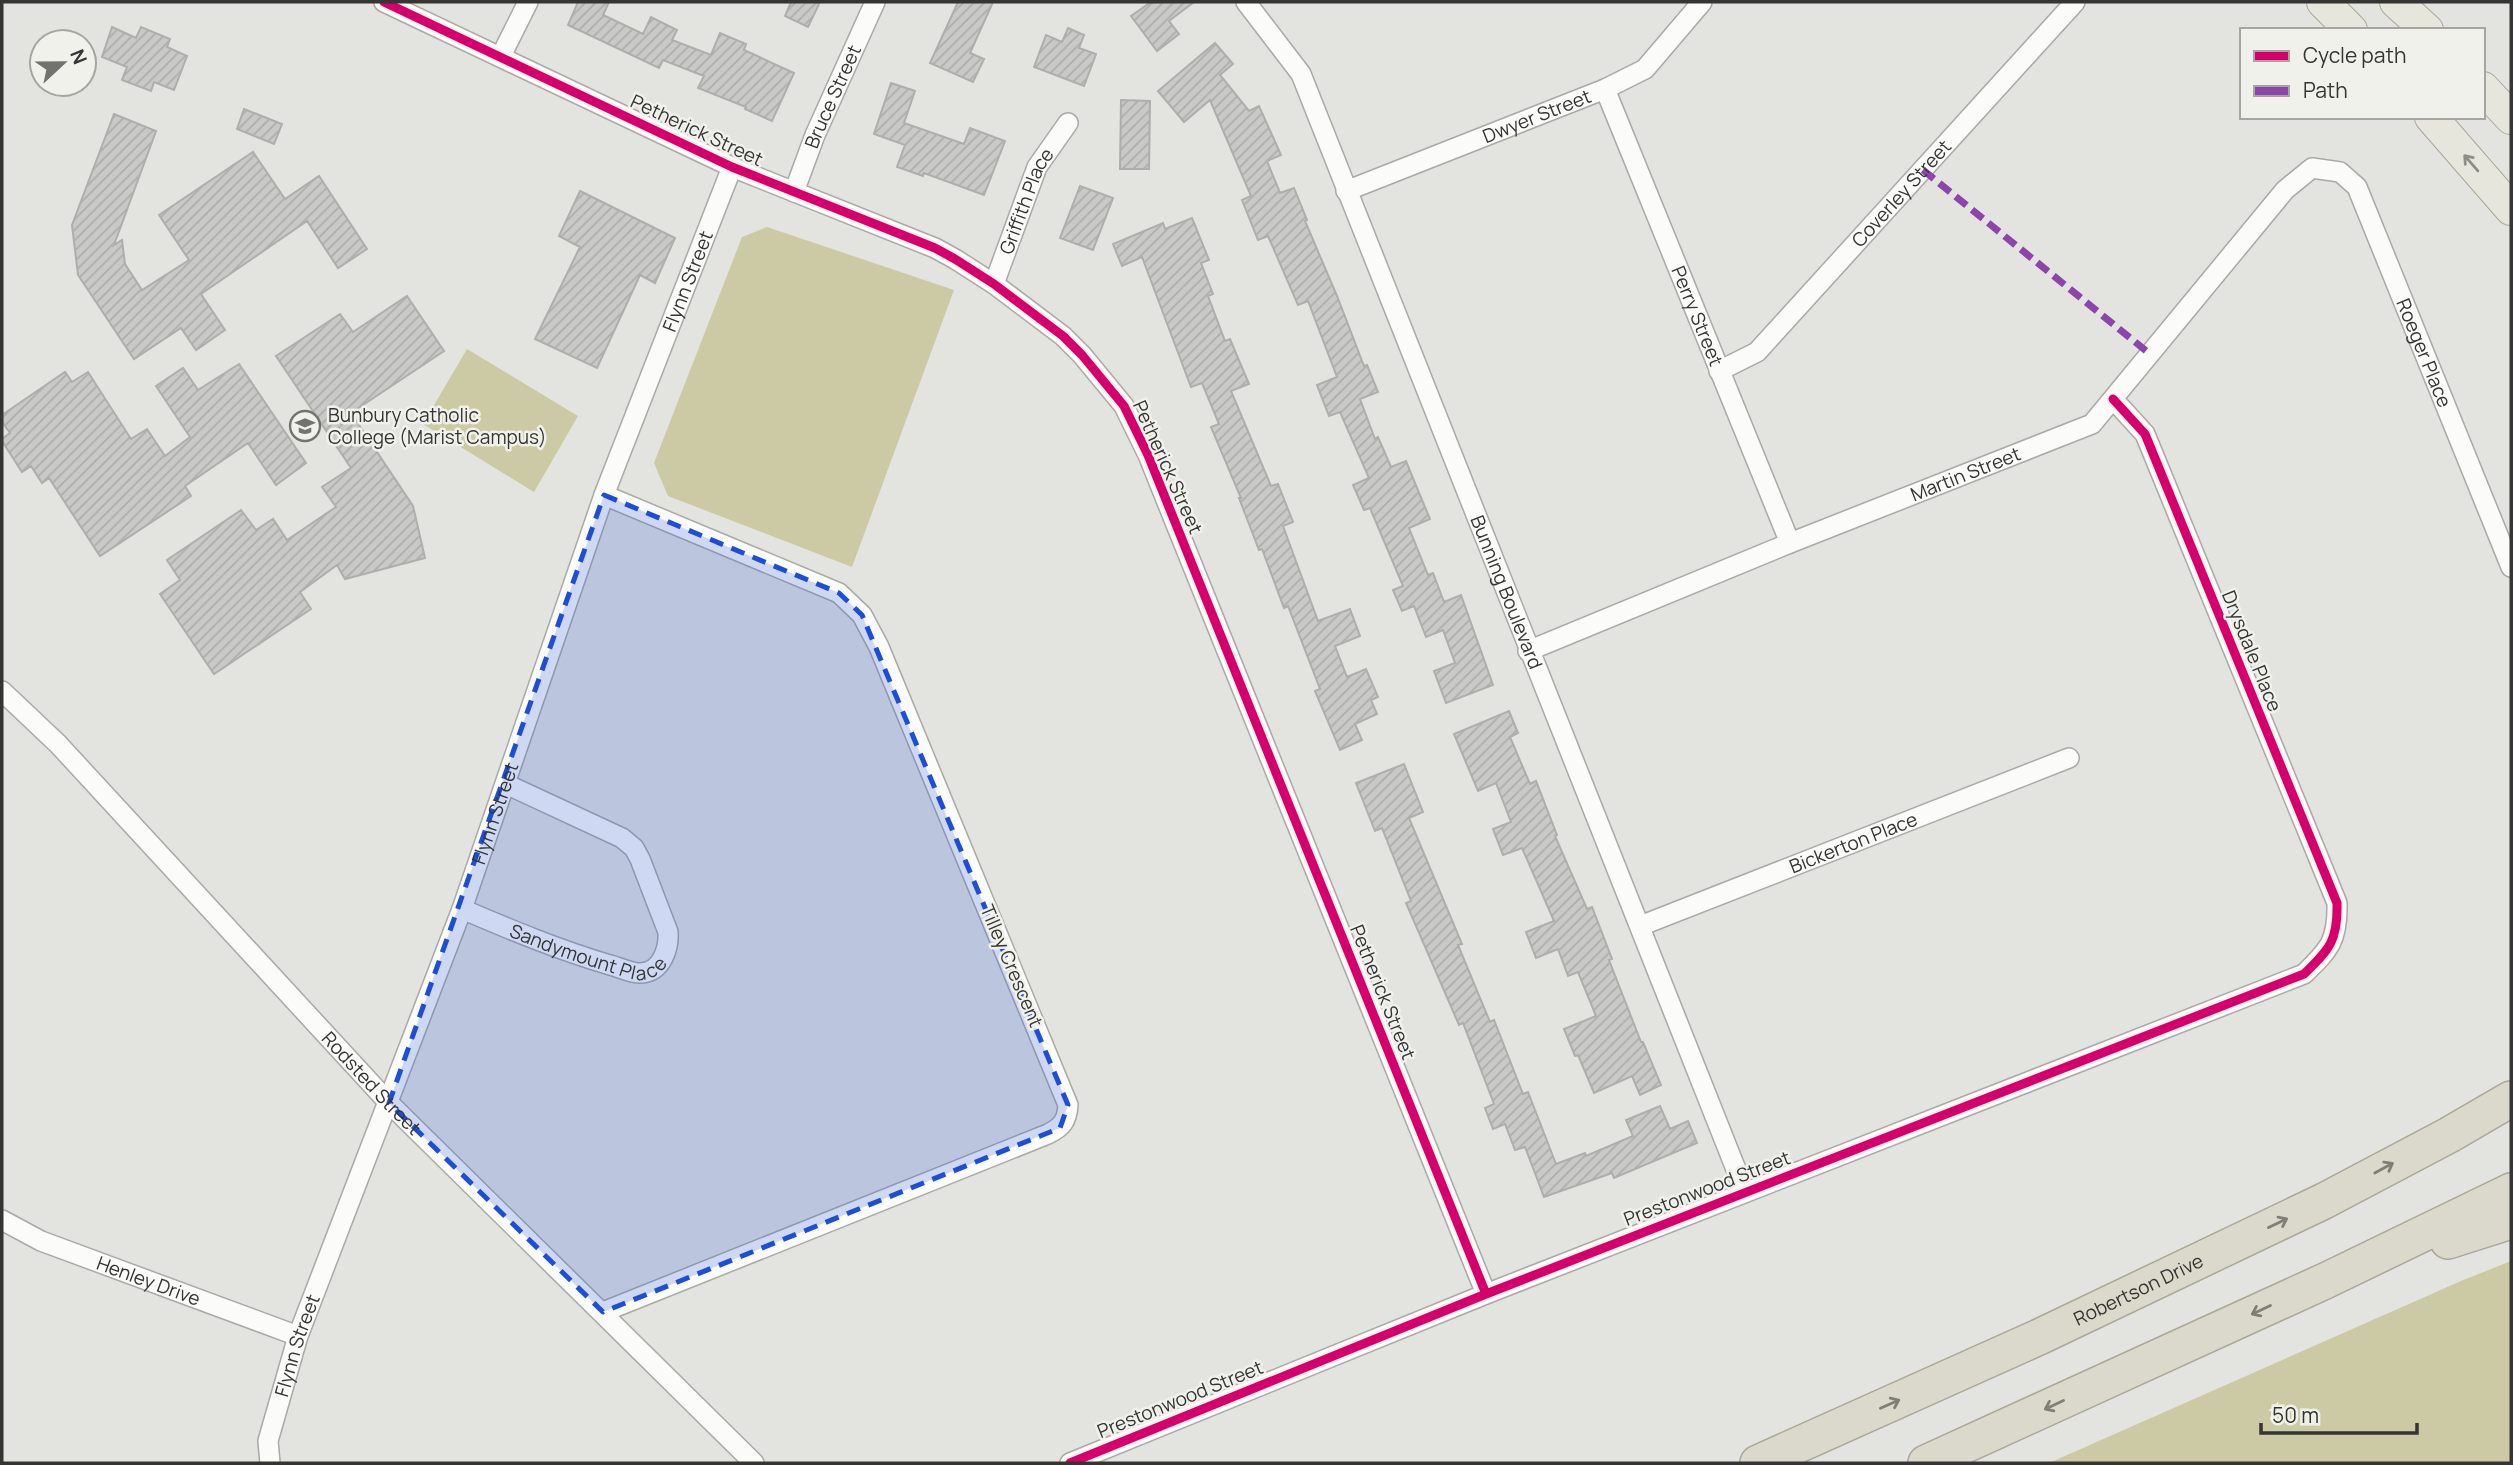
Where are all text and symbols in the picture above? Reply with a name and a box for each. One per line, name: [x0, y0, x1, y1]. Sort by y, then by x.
north arrow: [28, 28, 98, 98]
legend: [2240, 28, 2485, 119]
street label: Bruce Street: [798, 41, 867, 152]
text: Cycle path: [2303, 41, 2406, 69]
text: N: [64, 45, 93, 68]
text: Path: [2303, 76, 2348, 104]
street label: Dwyer Street: [1479, 83, 1595, 149]
street label: Petherick Street: [627, 88, 767, 172]
street label: Coverley Street: [1846, 134, 1957, 253]
street label: Griffith Place: [993, 143, 1060, 258]
one-way arrow: [2463, 154, 2479, 172]
street label: Flynn Street: [656, 227, 719, 335]
street label: Perry Street: [1665, 262, 1729, 370]
street label: Roeger Place: [2391, 295, 2458, 411]
street label: Petherick Street: [1127, 396, 1209, 538]
place label: Bunbury Catholic College (Marist Campus): [328, 402, 547, 450]
school or university icon: Bunbury Catholic College (Marist Campus): [288, 409, 322, 443]
street label: Martin Street: [1907, 440, 2024, 507]
street label: Bunning Boulevard: [1465, 511, 1549, 673]
street label: Drysdale Place: [2216, 587, 2288, 715]
street label: Flynn Street: [465, 759, 524, 868]
street label: Bickerton Place: [1786, 806, 1921, 879]
street label: Tilley Crescent: [975, 901, 1049, 1031]
street label: Sandymount Place: [506, 918, 673, 986]
street label: Petherick Street: [1344, 921, 1422, 1063]
street label: Rodsted Street: [316, 1026, 427, 1141]
street label: Prestonwood Street: [1620, 1144, 1794, 1232]
one-way arrow: [2373, 1161, 2394, 1175]
one-way arrow: [2267, 1216, 2288, 1229]
street label: Robertson Drive: [2069, 1248, 2207, 1332]
street label: Henley Drive: [93, 1250, 204, 1312]
street label: Flynn Street: [268, 1290, 326, 1400]
one-way arrow: [2250, 1304, 2272, 1317]
street label: Prestonwood Street: [1093, 1354, 1267, 1444]
scale bar: [2261, 1392, 2417, 1436]
one-way arrow: [1879, 1397, 1901, 1410]
one-way arrow: [2044, 1399, 2065, 1412]
text: 50 m: [2272, 1401, 2319, 1429]

